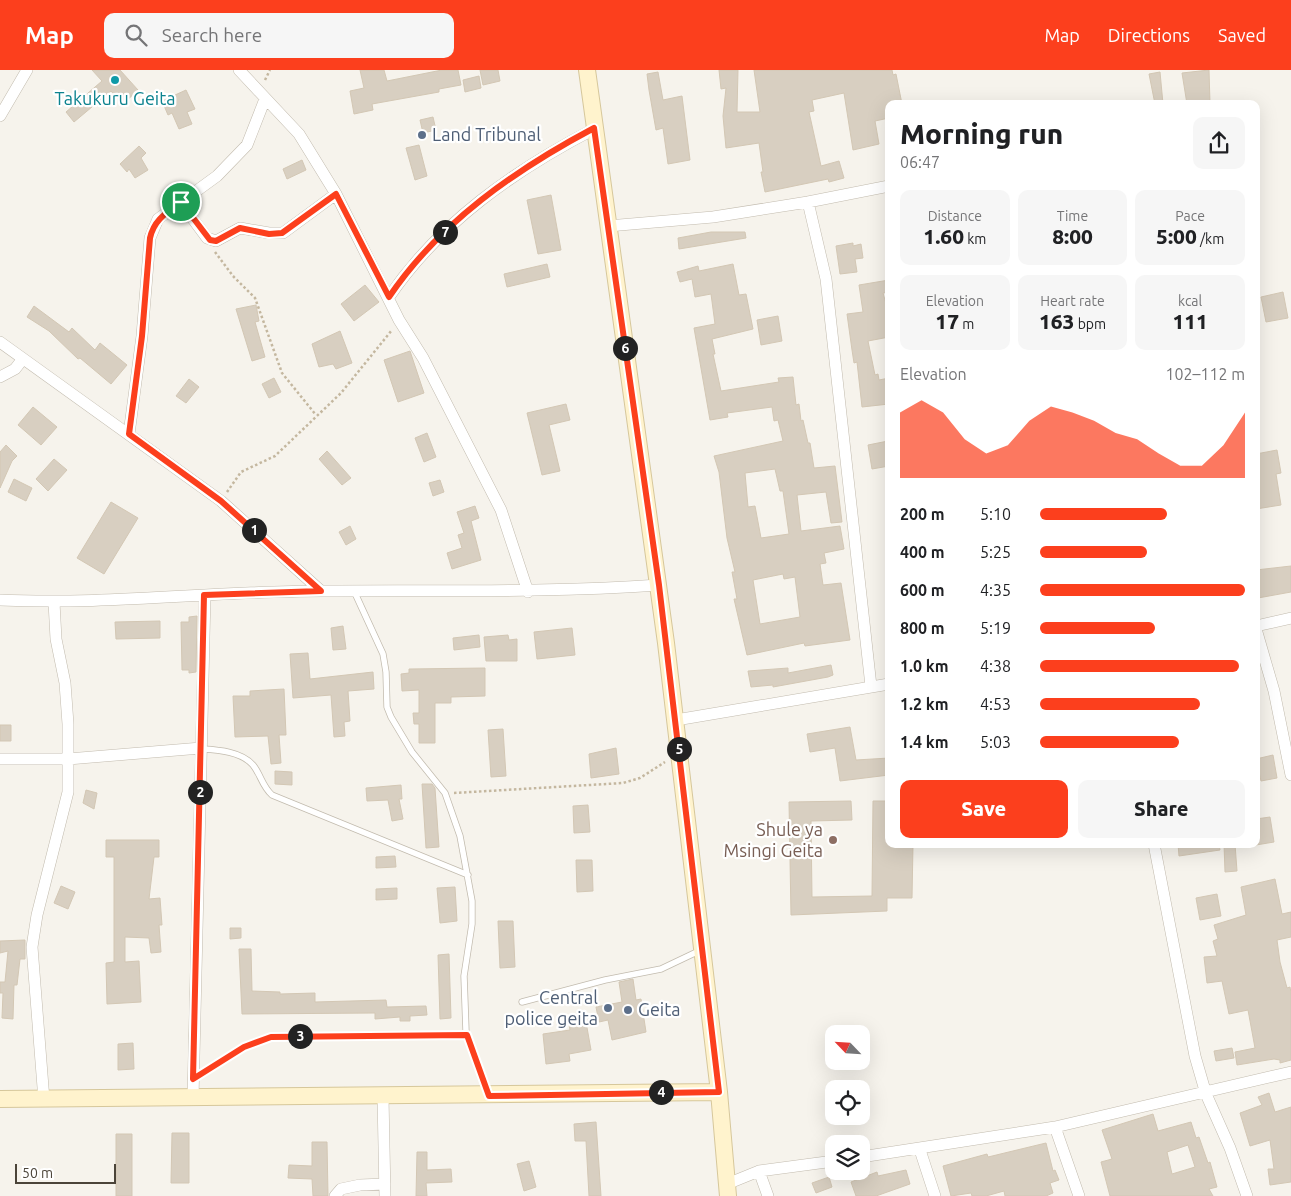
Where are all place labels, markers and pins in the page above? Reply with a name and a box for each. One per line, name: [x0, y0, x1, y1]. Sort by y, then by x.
marker: Takukuru Geita: [109, 74, 121, 86]
place label: Takukuru Geita: [54, 88, 176, 108]
place label: Land Tribunal: [432, 124, 541, 144]
marker: Land Tribunal: [416, 129, 428, 141]
pin: [160, 181, 202, 223]
pin: 7: [432, 220, 458, 244]
pin: 6: [612, 336, 638, 360]
pin: 1: [242, 518, 266, 542]
pin: 5: [666, 736, 692, 762]
pin: 2: [188, 780, 212, 804]
place label: Shule ya Msingi Geita: [724, 819, 823, 860]
marker: Shule ya Msingi Geita: [827, 834, 839, 846]
place label: Central police geita: [505, 987, 598, 1028]
place label: Geita: [638, 999, 681, 1019]
marker: Central police geita: [602, 1002, 614, 1014]
marker: Geita: [622, 1004, 634, 1016]
pin: 3: [288, 1024, 312, 1048]
pin: 4: [648, 1080, 674, 1104]

